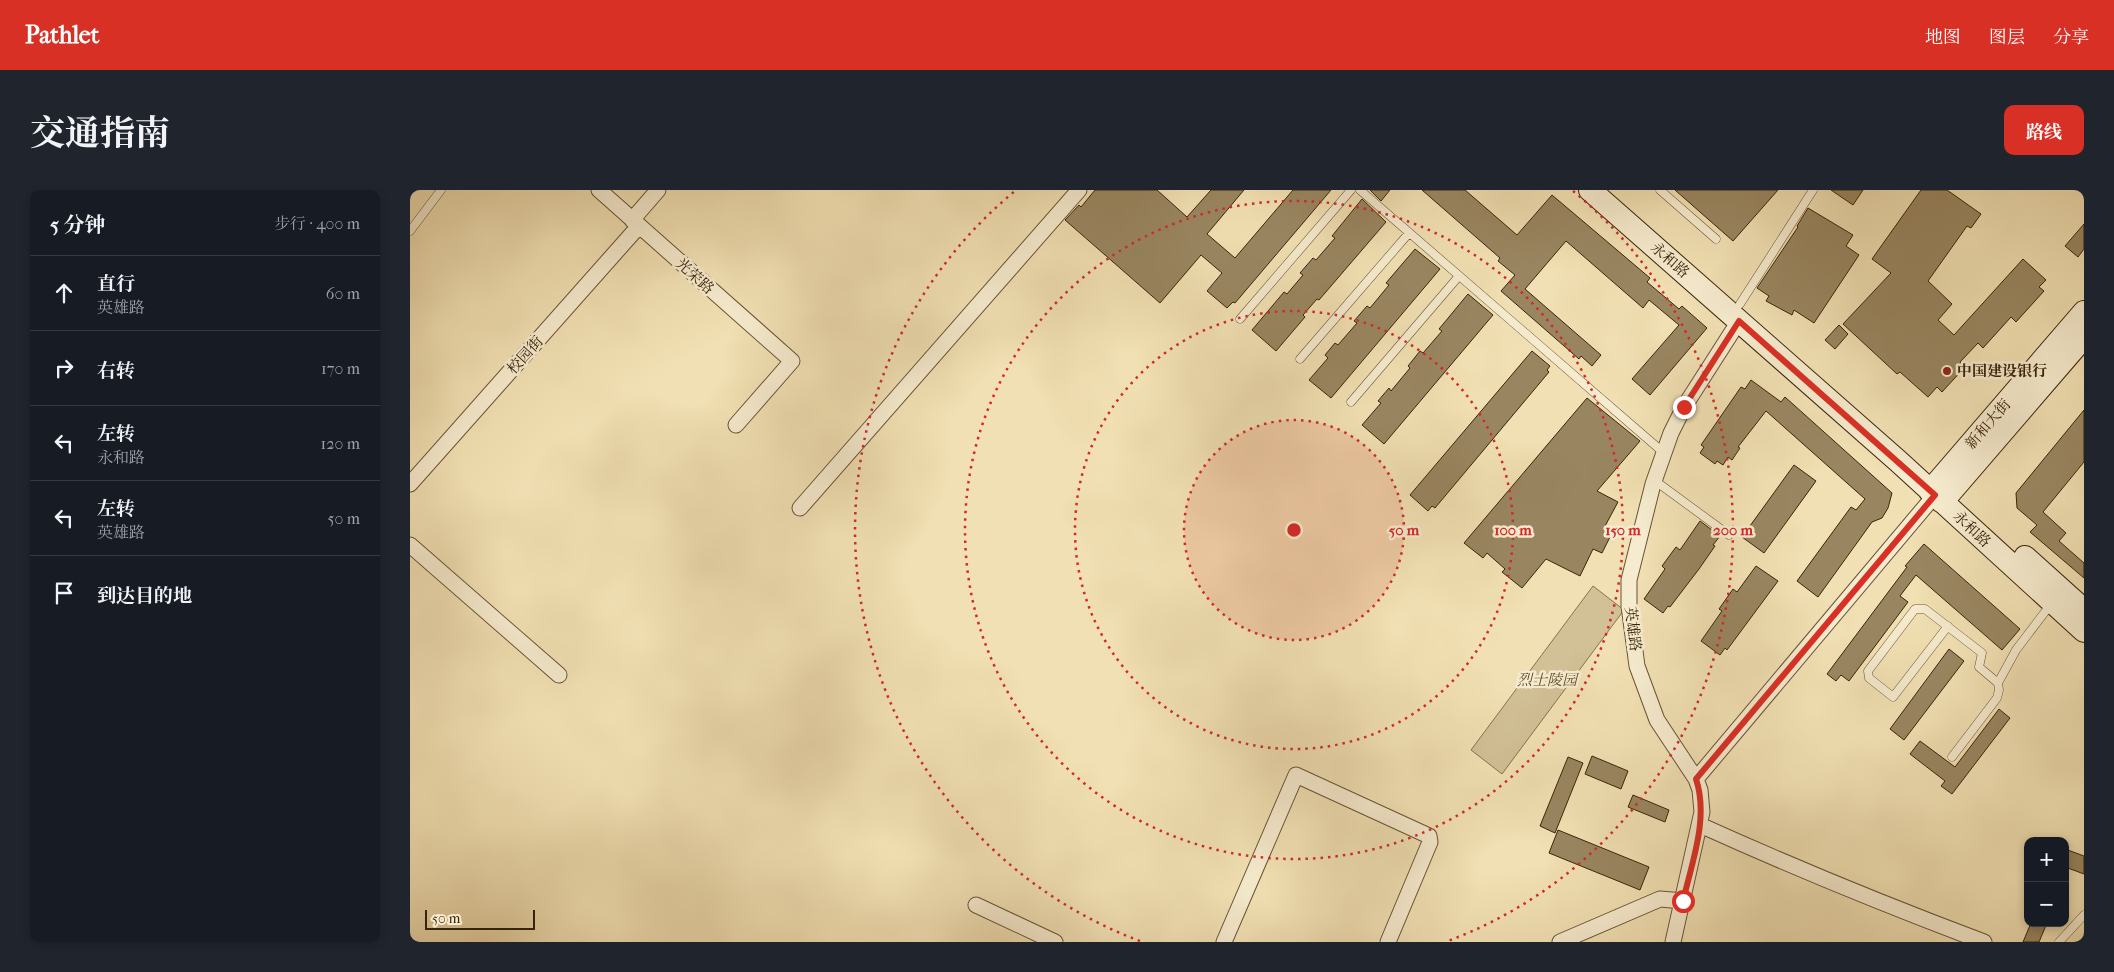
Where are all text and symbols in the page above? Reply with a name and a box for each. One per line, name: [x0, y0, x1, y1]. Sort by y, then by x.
text: Pathlet: [25, 21, 99, 49]
text: 地图: [1925, 27, 1961, 48]
text: 图层: [1989, 27, 2025, 48]
text: 分享: [2053, 27, 2089, 48]
button: 路线: [2004, 105, 2084, 155]
text: 交通指南: [30, 113, 170, 154]
text: 5 分钟: [50, 213, 106, 237]
text: 步行 · 400 m: [274, 214, 360, 233]
street label: 永和路: [1647, 238, 1693, 282]
street label: 光荣路: [672, 254, 718, 298]
text: 直行: [97, 273, 135, 295]
icon: ahead: [50, 279, 78, 307]
text: 60 m: [326, 284, 360, 303]
text: 英雄路: [97, 298, 145, 317]
street label: 校园街: [503, 332, 547, 378]
icon: right: [50, 354, 78, 382]
text: 170 m: [321, 359, 360, 378]
text: 右转: [97, 360, 135, 382]
place label: 中国建设银行: [1957, 362, 2047, 380]
marker: 中国建设银行: [1941, 365, 1953, 377]
street label: 新和大街: [1962, 395, 2014, 453]
route end: [1673, 396, 1696, 419]
text: 左转: [97, 423, 135, 445]
icon: left: [50, 429, 78, 457]
text: 120 m: [321, 434, 360, 453]
text: 永和路: [97, 448, 145, 467]
text: 左转: [97, 498, 135, 520]
icon: left: [50, 504, 78, 532]
street label: 永和路: [1949, 507, 1995, 551]
text: 50 m: [328, 509, 360, 528]
centre of rings: [1285, 521, 1303, 539]
text: 50 m: [1389, 521, 1420, 539]
text: 100 m: [1494, 521, 1532, 539]
text: 150 m: [1605, 521, 1641, 539]
text: 200 m: [1713, 521, 1753, 539]
text: 英雄路: [97, 523, 145, 542]
icon: arrive: [50, 579, 78, 607]
text: 到达目的地: [97, 585, 192, 607]
street label: 英雄路: [1621, 606, 1645, 652]
park label: 烈士陵园: [1517, 671, 1579, 689]
map controls: [2024, 837, 2069, 927]
button: +: [2024, 837, 2069, 882]
button: −: [2024, 882, 2069, 927]
route start: [1672, 890, 1695, 913]
scale bar: [425, 907, 535, 930]
text: 50 m: [432, 910, 460, 927]

